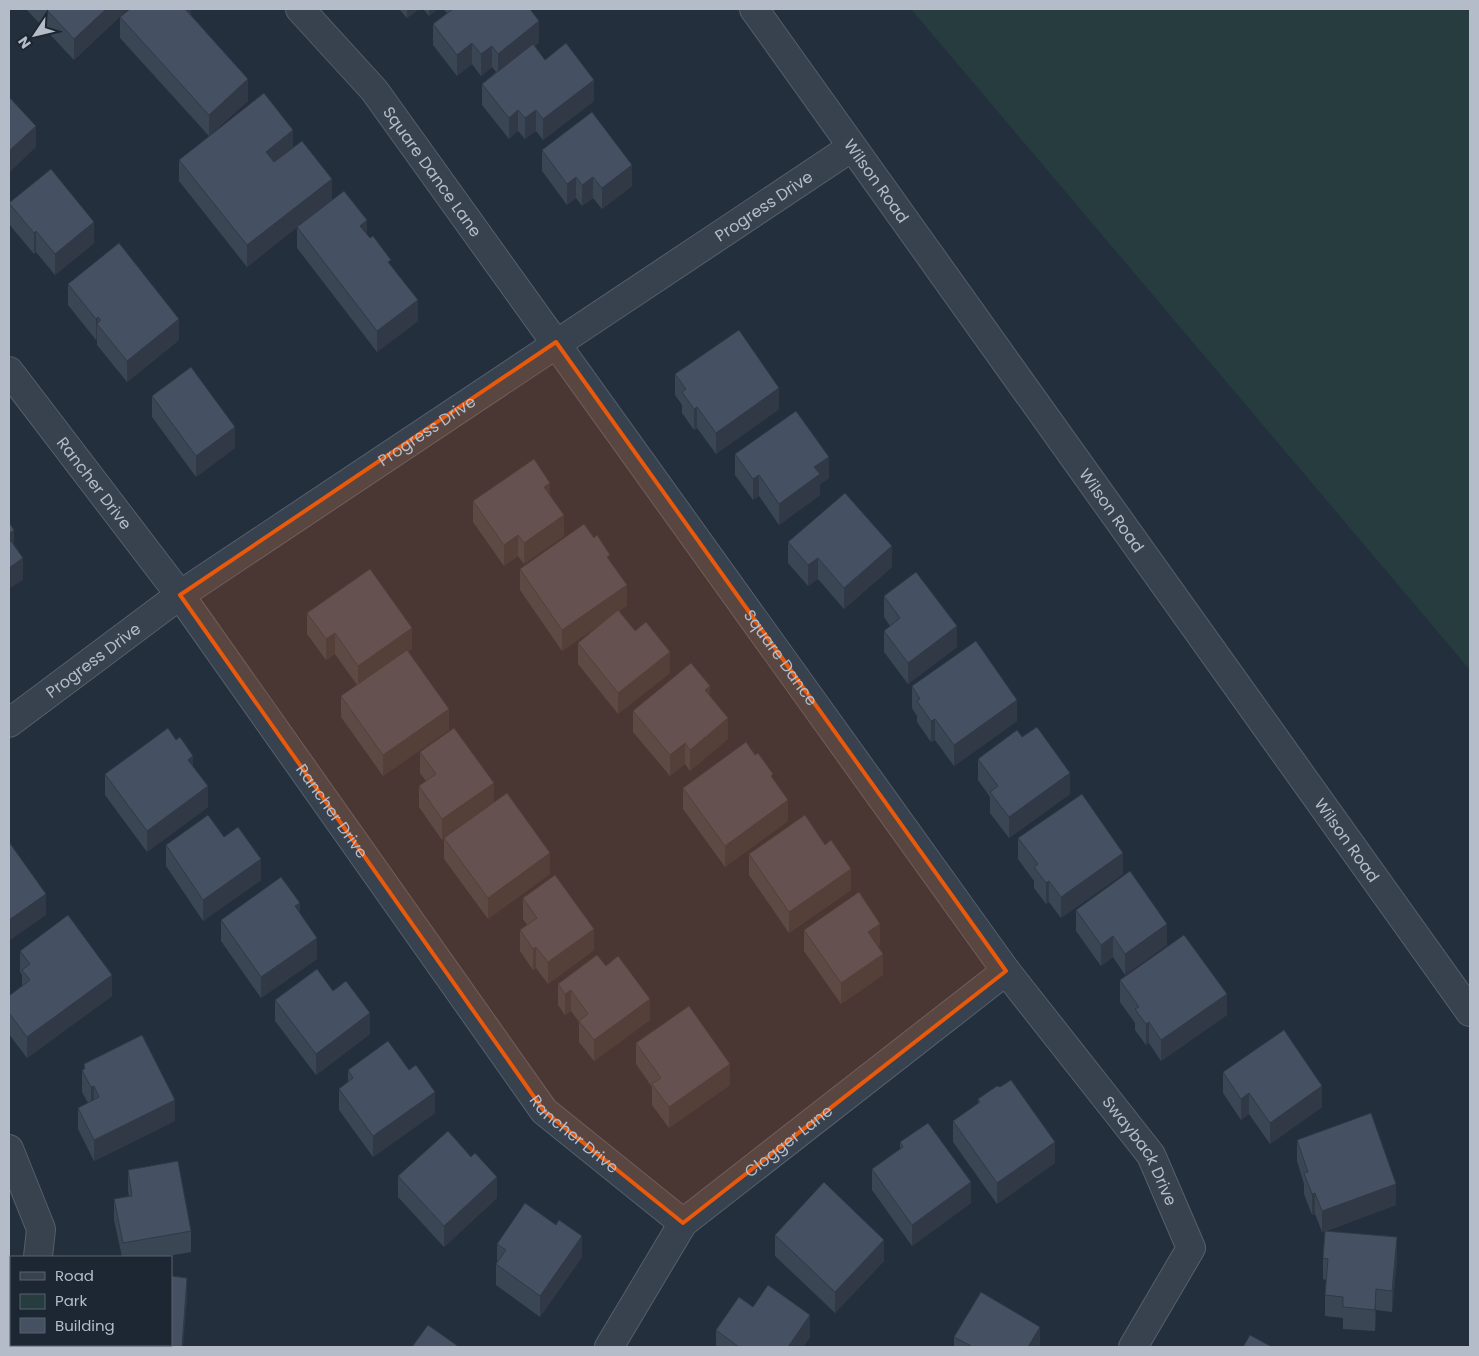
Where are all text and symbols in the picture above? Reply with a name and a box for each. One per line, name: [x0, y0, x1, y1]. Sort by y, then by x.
north arrow: [10, 10, 60, 60]
text: N: [13, 32, 36, 53]
street label: Square Dance Lane: [378, 102, 487, 242]
street label: Wilson Road: [839, 134, 915, 227]
street label: Progress Drive: [710, 165, 817, 247]
street label: Progress Drive: [373, 390, 480, 472]
street label: Rancher Drive: [52, 432, 137, 534]
street label: Wilson Road: [1074, 464, 1150, 557]
street label: Square Dance: [739, 605, 824, 710]
street label: Progress Drive: [41, 617, 145, 703]
street label: Rancher Drive: [291, 759, 374, 863]
street label: Wilson Road: [1309, 793, 1385, 887]
street label: Rancher Drive: [524, 1090, 624, 1179]
street label: Swayback Drive: [1097, 1091, 1183, 1209]
street label: Clogger Lane: [739, 1099, 837, 1183]
legend: [10, 1256, 172, 1346]
text: Road: [55, 1265, 94, 1286]
text: Park: [55, 1290, 87, 1311]
text: Building: [55, 1315, 115, 1336]

